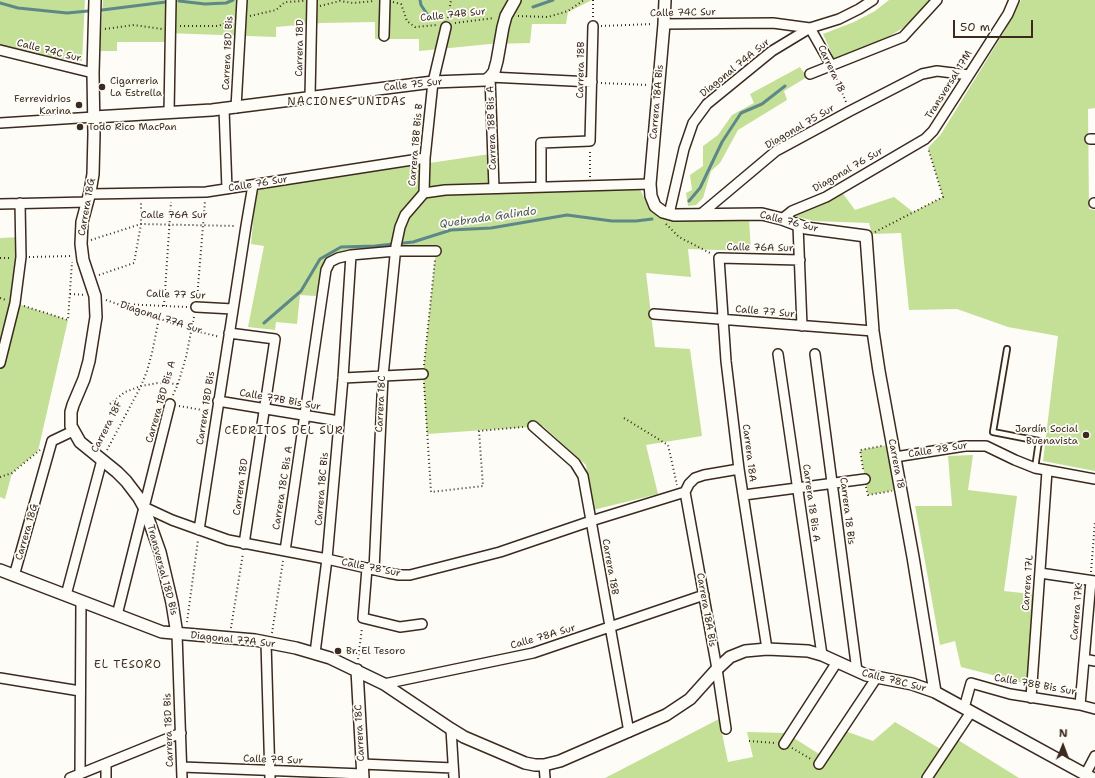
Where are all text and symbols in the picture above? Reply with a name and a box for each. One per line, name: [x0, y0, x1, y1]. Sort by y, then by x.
street label: Calle 74B Sur: [420, 6, 486, 24]
street label: Calle 74C Sur: [650, 6, 716, 20]
scale bar: [955, 12, 1035, 38]
street label: Carrera 18D Bis: [220, 16, 236, 90]
street label: Carrera 18D: [293, 19, 307, 77]
text: 50 m: [960, 19, 990, 35]
street label: Diagonal 74A Sur: [698, 36, 772, 100]
street label: Calle 74C Sur: [16, 37, 82, 65]
street label: Carrera 18B: [575, 42, 587, 98]
street label: Carrera 18: [815, 43, 847, 95]
street label: Transversal 17M: [923, 48, 975, 122]
street label: Carrera 18A Bis: [648, 64, 666, 140]
place label: Cigarreria La Estrella: [110, 75, 162, 98]
street label: Calle 75 Sur: [383, 76, 443, 94]
marker: Cigarreria La Estrella: [97, 82, 107, 92]
street label: Carrera 18B Bis A: [485, 86, 499, 170]
place label: Ferrevidrios Karina: [14, 93, 71, 116]
district label: NACIONES UNIDAS: [287, 95, 407, 109]
marker: Ferrevidrios Karina: [74, 100, 84, 110]
street label: Diagonal 75 Sur: [763, 102, 837, 152]
street label: Carrera 18B Bis B: [406, 103, 426, 187]
place label: Todo Rico MacPan: [88, 121, 177, 133]
marker: Todo Rico MacPan: [75, 122, 85, 132]
street label: Diagonal 76 Sur: [811, 145, 885, 195]
street label: Calle 76 Sur: [227, 173, 289, 195]
street label: Carrera 18G: [76, 177, 98, 237]
water label: Quebrada Galindo: [439, 205, 537, 231]
street label: Calle 76A Sur: [140, 209, 208, 221]
street label: Calle 76 Sur: [758, 209, 820, 235]
street label: Calle 76A Sur: [726, 241, 794, 255]
street label: Calle 77 Sur: [146, 288, 206, 302]
street label: Diagonal 77A Sur: [118, 299, 204, 337]
street label: Calle 77 Sur: [735, 303, 795, 321]
street label: Carrera 18D Bis A: [144, 359, 178, 445]
street label: Carrera 18D Bis: [194, 370, 218, 446]
street label: Carrera 18C: [374, 375, 388, 433]
street label: Calle 77B Bis Sur: [238, 387, 322, 413]
street label: Carrera 18F: [89, 399, 125, 455]
street label: Carrera 18A: [740, 423, 758, 483]
place label: Jardín Social Buenavista: [1015, 423, 1078, 446]
district label: CEDRITOS DEL SUR: [224, 424, 344, 438]
marker: Jardín Social Buenavista: [1081, 430, 1091, 440]
street label: Carrera 18: [885, 438, 907, 490]
street label: Calle 78 Sur: [907, 439, 969, 461]
street label: Carrera 18C Bis A: [270, 445, 296, 531]
street label: Carrera 18C Bis: [313, 452, 331, 526]
street label: Carrera 18D: [231, 458, 251, 516]
street label: Carrera 18 Bis A: [800, 463, 822, 543]
street label: Carrera 18 Bis: [837, 477, 857, 545]
street label: Carrera 18G: [13, 502, 41, 562]
street label: Transversal 18D Bis: [144, 523, 180, 617]
street label: Carrera 18B: [599, 538, 621, 596]
street label: Carrera 17L: [1020, 555, 1036, 611]
street label: Calle 78 Sur: [340, 556, 402, 580]
street label: Carrera 18A Bis: [694, 572, 718, 648]
street label: Carrera 17K: [1069, 583, 1085, 641]
street label: Calle 78A Sur: [509, 622, 577, 652]
street label: Diagonal 77A Sur: [190, 630, 276, 650]
place label: Br. El Tesoro: [346, 645, 405, 657]
marker: Br. El Tesoro: [333, 646, 343, 656]
district label: EL TESORO: [94, 658, 162, 672]
street label: Calle 78C Sur: [860, 667, 928, 695]
street label: Calle 78B Bis Sur: [993, 672, 1077, 698]
street label: Carrera 18D Bis: [162, 693, 176, 767]
street label: Carrera 18C: [353, 704, 367, 762]
north arrow: [1043, 726, 1083, 766]
text: N: [1059, 726, 1068, 741]
street label: Calle 79 Sur: [243, 753, 303, 767]

